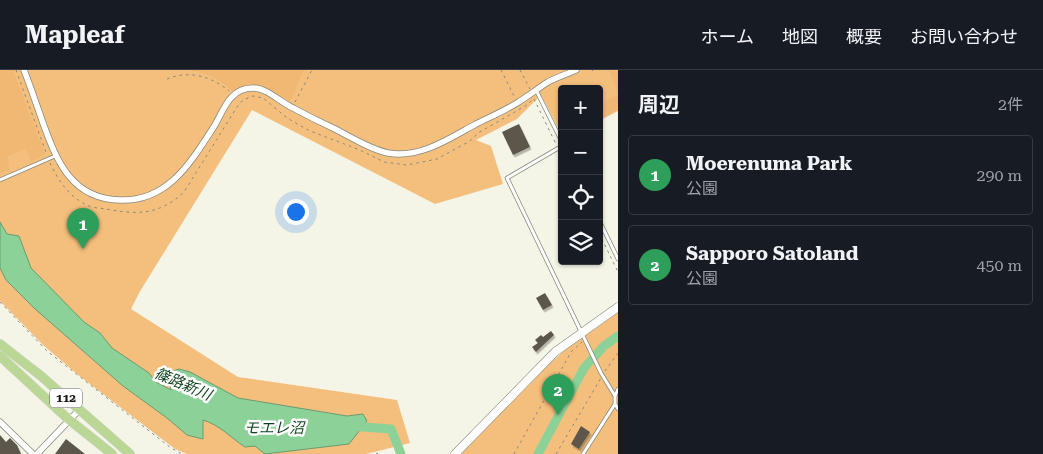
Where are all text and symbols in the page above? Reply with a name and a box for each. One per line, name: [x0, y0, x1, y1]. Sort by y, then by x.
text: Mapleaf: [25, 21, 125, 49]
text: ホーム: [701, 26, 754, 47]
text: 地図: [782, 26, 818, 47]
text: 概要: [846, 26, 882, 47]
text: お問い合わせ: [910, 26, 1018, 47]
map controls: [558, 85, 603, 265]
button: +: [558, 85, 603, 130]
text: 周辺: [638, 93, 680, 117]
text: 2件: [998, 95, 1023, 114]
button: −: [558, 130, 603, 175]
text: Moerenuma Park: [686, 152, 852, 175]
text: 1: [651, 166, 659, 185]
text: 290 m: [976, 166, 1022, 185]
button: locate: [558, 175, 603, 220]
text: 公園: [686, 179, 718, 198]
your location: [283, 199, 309, 225]
pin: 1: [67, 208, 99, 249]
button: layers: [558, 220, 603, 265]
text: Sapporo Satoland: [686, 242, 858, 265]
text: 2: [651, 256, 659, 275]
text: 450 m: [976, 256, 1022, 275]
text: 公園: [686, 269, 718, 288]
water label: 篠路新川: [152, 364, 216, 405]
pin: 2: [542, 374, 574, 415]
road number: 112: [50, 388, 82, 408]
water label: モエレ沼: [244, 419, 306, 437]

